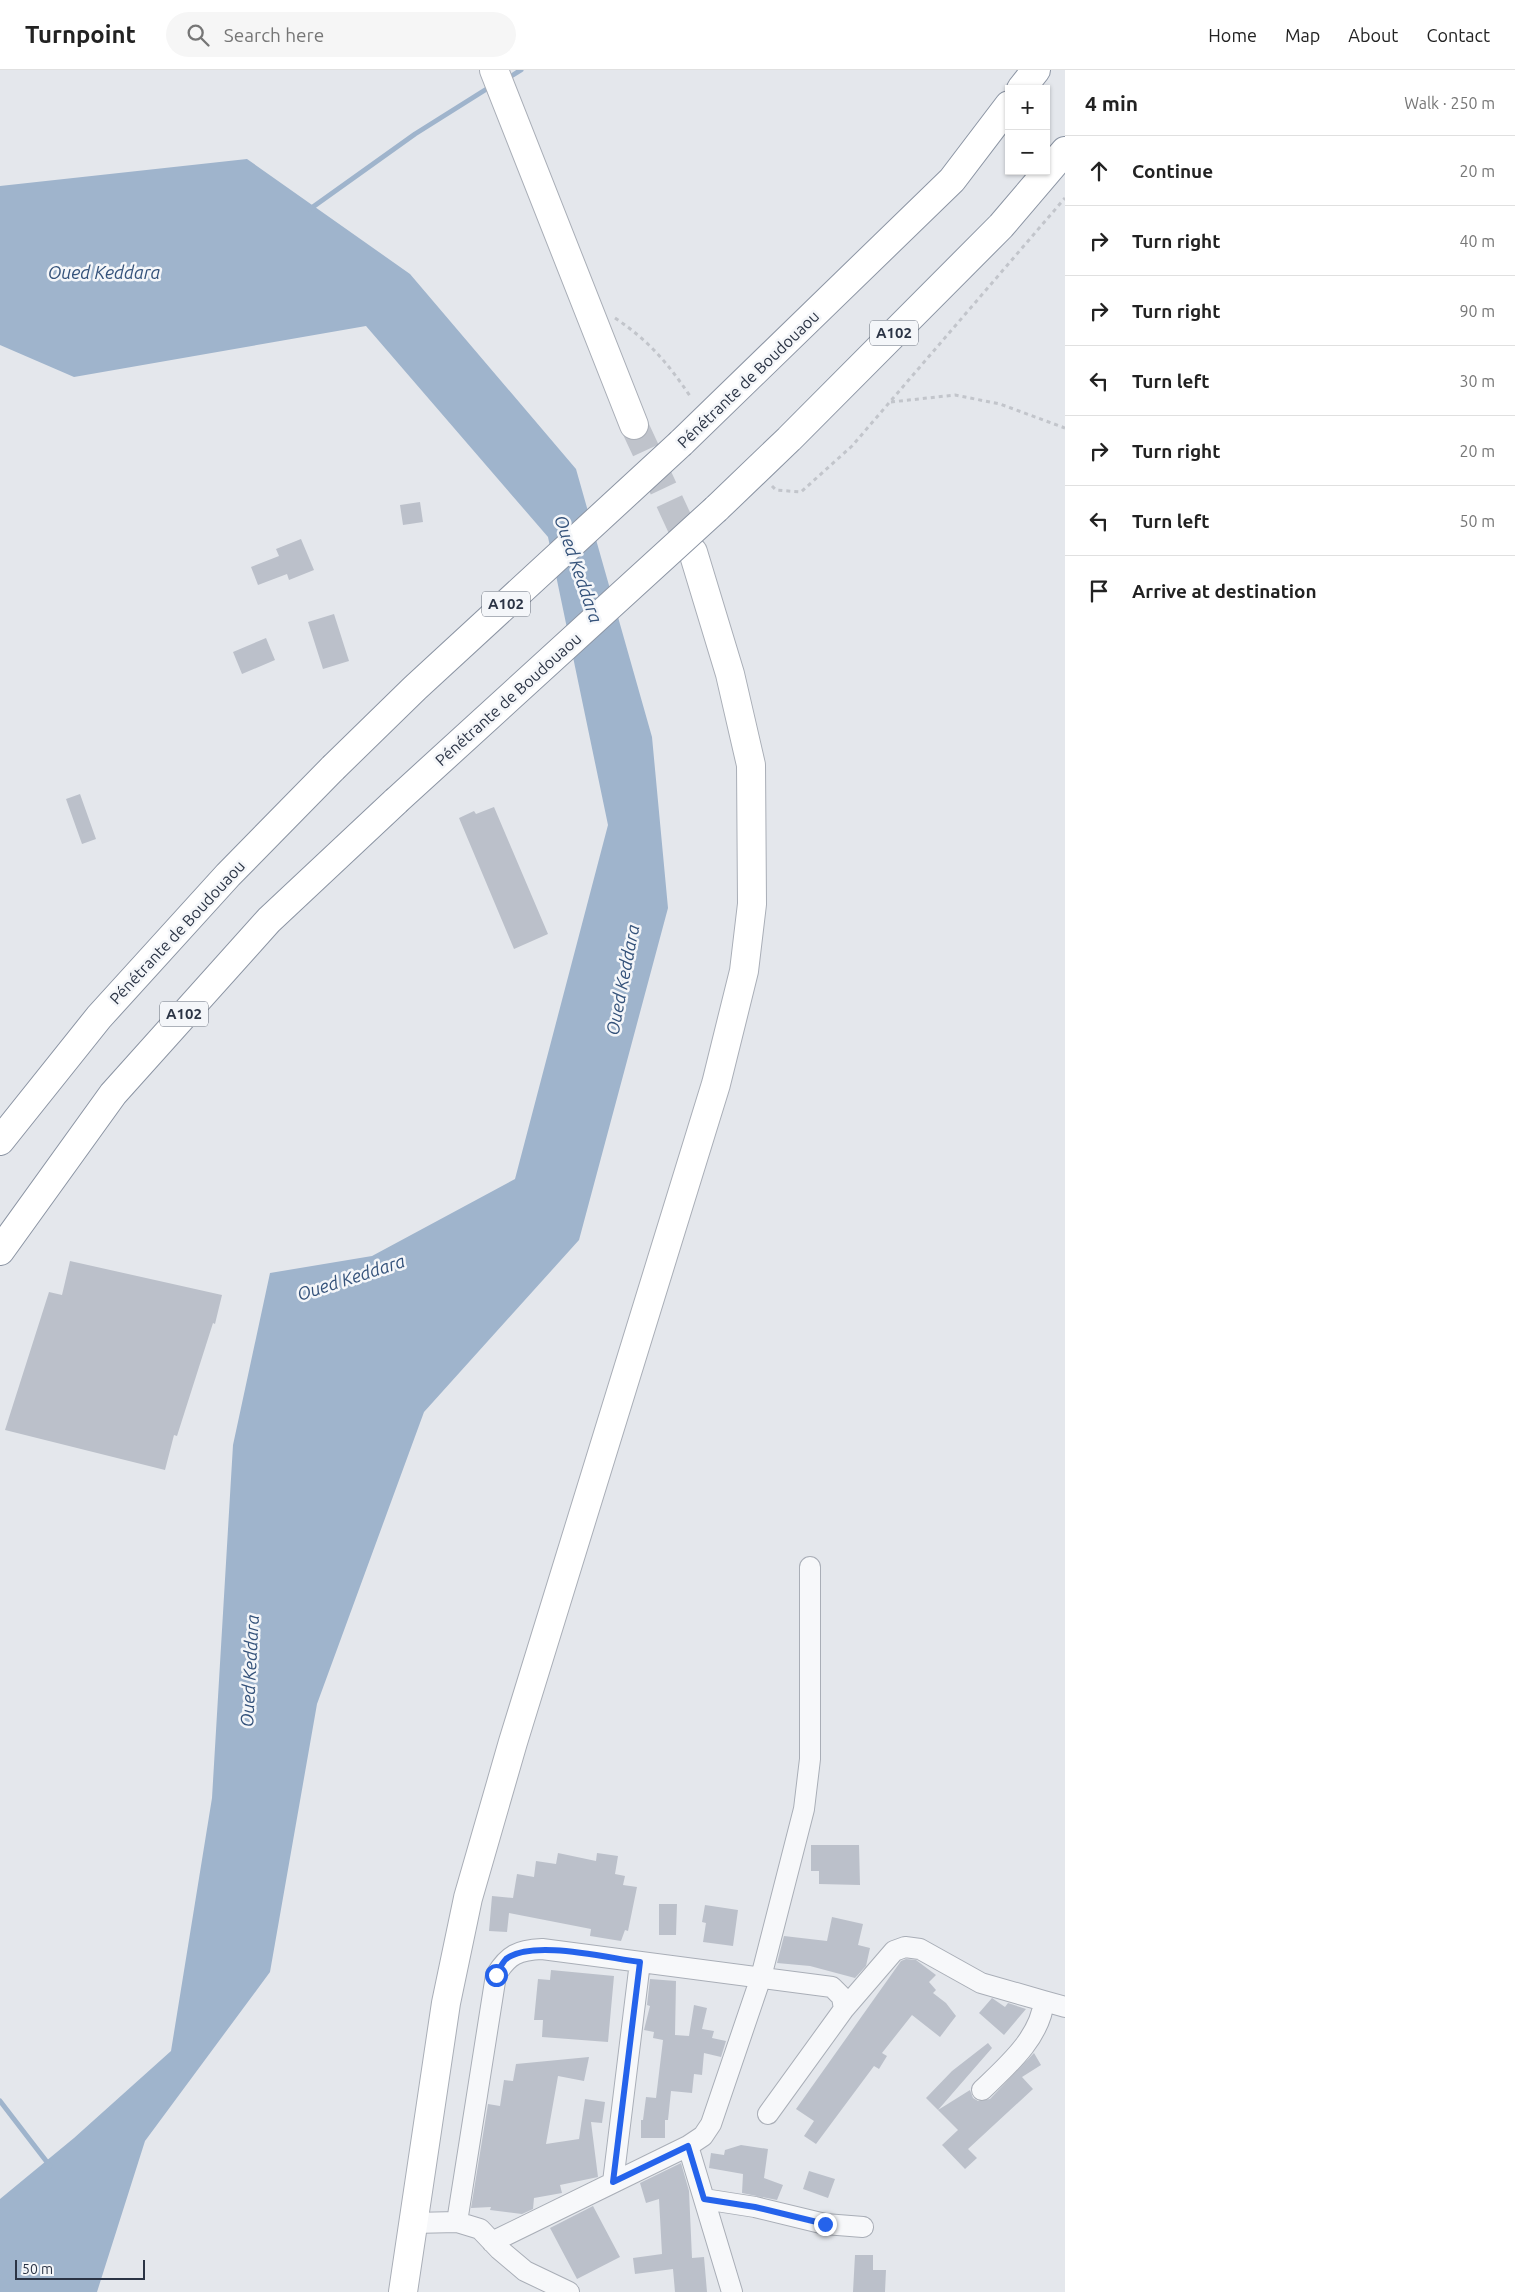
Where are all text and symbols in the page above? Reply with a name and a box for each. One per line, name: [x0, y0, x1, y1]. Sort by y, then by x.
search box: [166, 12, 516, 57]
text: Turnpoint: [25, 21, 136, 48]
icon: search: [184, 21, 212, 49]
text: Search here: [224, 24, 324, 46]
text: Home: [1208, 25, 1257, 45]
text: Map: [1285, 25, 1320, 45]
text: About: [1348, 25, 1398, 45]
text: Contact: [1426, 25, 1490, 45]
map controls: [1005, 85, 1050, 175]
button: +: [1005, 85, 1050, 130]
text: 4 min: [1085, 91, 1138, 115]
text: Walk · 250 m: [1404, 94, 1495, 112]
button: −: [1005, 130, 1050, 175]
icon: ahead: [1085, 157, 1113, 185]
text: Continue: [1132, 160, 1213, 182]
text: 20 m: [1459, 162, 1495, 180]
icon: right: [1085, 227, 1113, 255]
text: Turn right: [1132, 230, 1220, 252]
text: 40 m: [1459, 232, 1495, 250]
water label: Oued Keddara: [48, 262, 160, 282]
icon: right: [1085, 297, 1113, 325]
text: Turn right: [1132, 300, 1220, 322]
text: 90 m: [1459, 302, 1495, 320]
street label: Pénétrante de Boudouaou: [674, 307, 822, 451]
road number: A102: [870, 320, 918, 346]
icon: left: [1085, 367, 1113, 395]
text: Turn left: [1132, 370, 1210, 392]
text: 30 m: [1459, 372, 1495, 390]
icon: right: [1085, 437, 1113, 465]
text: Turn right: [1132, 440, 1220, 462]
text: 20 m: [1459, 442, 1495, 460]
icon: left: [1085, 507, 1113, 535]
text: Turn left: [1132, 510, 1210, 532]
water label: Oued Keddara: [551, 512, 607, 625]
text: 50 m: [1459, 512, 1495, 530]
icon: arrive: [1085, 577, 1113, 605]
text: Arrive at destination: [1132, 580, 1317, 602]
road number: A102: [482, 592, 530, 616]
street label: Pénétrante de Boudouaou: [432, 629, 584, 769]
street label: Pénétrante de Boudouaou: [106, 857, 248, 1007]
water label: Oued Keddara: [601, 922, 643, 1037]
road number: A102: [160, 1002, 208, 1026]
water label: Oued Keddara: [294, 1250, 408, 1304]
water label: Oued Keddara: [236, 1614, 262, 1728]
route start: [485, 1964, 508, 1987]
route end: [814, 2213, 837, 2236]
scale bar: [15, 2257, 145, 2280]
text: 50 m: [22, 2261, 53, 2277]

